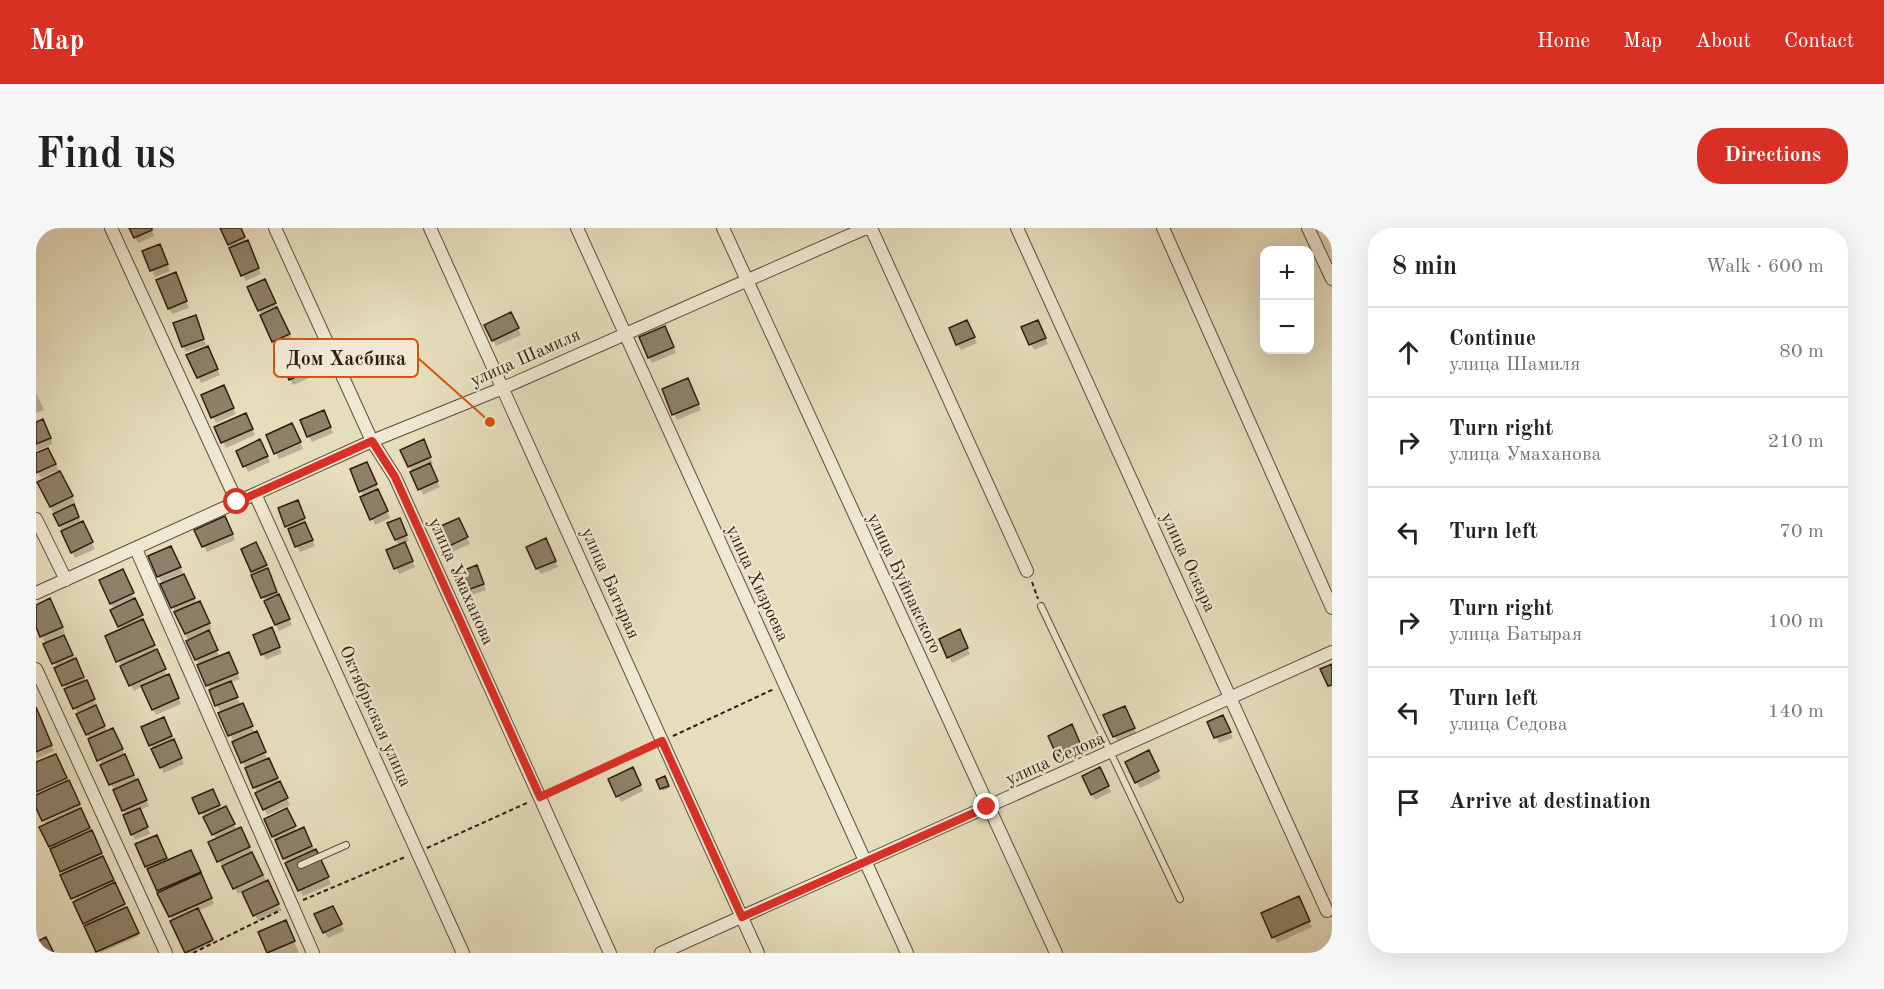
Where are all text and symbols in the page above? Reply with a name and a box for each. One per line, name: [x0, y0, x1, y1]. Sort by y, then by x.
text: Map: [30, 28, 84, 56]
text: Home: [1537, 31, 1590, 52]
text: Map: [1623, 31, 1662, 52]
text: About: [1695, 31, 1751, 52]
text: Contact: [1784, 31, 1854, 52]
button: Directions: [1697, 128, 1848, 184]
text: Find us: [36, 135, 175, 177]
map controls: [1260, 246, 1314, 354]
button: +: [1260, 246, 1314, 300]
text: 8 min: [1392, 254, 1457, 280]
text: Walk · 600 m: [1705, 257, 1824, 277]
button: −: [1260, 300, 1314, 354]
street label: улица Шамиля: [468, 326, 583, 390]
text: Continue: [1449, 328, 1536, 350]
icon: ahead: [1392, 336, 1425, 369]
callout: Дом Хасбика: [274, 339, 418, 377]
text: 80 m: [1779, 342, 1824, 362]
text: Дом Хасбика: [286, 350, 406, 370]
text: улица Шамиля: [1449, 355, 1580, 375]
text: Turn right: [1449, 418, 1553, 440]
icon: right: [1392, 426, 1425, 459]
text: 210 m: [1768, 432, 1824, 452]
text: улица Умаханова: [1449, 445, 1601, 465]
route start: [223, 488, 249, 514]
street label: улица Оскара: [1157, 510, 1219, 615]
street label: улица Буйнакского: [864, 511, 945, 656]
street label: улица Умаханова: [425, 515, 497, 648]
icon: left: [1392, 516, 1425, 549]
text: Turn left: [1449, 521, 1538, 543]
street label: улица Хизроева: [722, 522, 792, 644]
text: 70 m: [1779, 522, 1824, 542]
street label: улица Батырая: [578, 525, 643, 642]
text: Turn right: [1449, 598, 1553, 620]
icon: right: [1392, 606, 1425, 639]
text: 100 m: [1768, 612, 1824, 632]
text: улица Батырая: [1449, 625, 1582, 645]
street label: Октябрьская улица: [336, 643, 414, 790]
text: Turn left: [1449, 688, 1538, 710]
icon: left: [1392, 696, 1425, 729]
text: 140 m: [1768, 702, 1824, 722]
text: улица Седова: [1449, 715, 1568, 735]
street label: улица Седова: [1003, 729, 1108, 789]
icon: arrive: [1392, 786, 1425, 819]
text: Arrive at destination: [1449, 791, 1651, 813]
route end: [973, 793, 999, 819]

